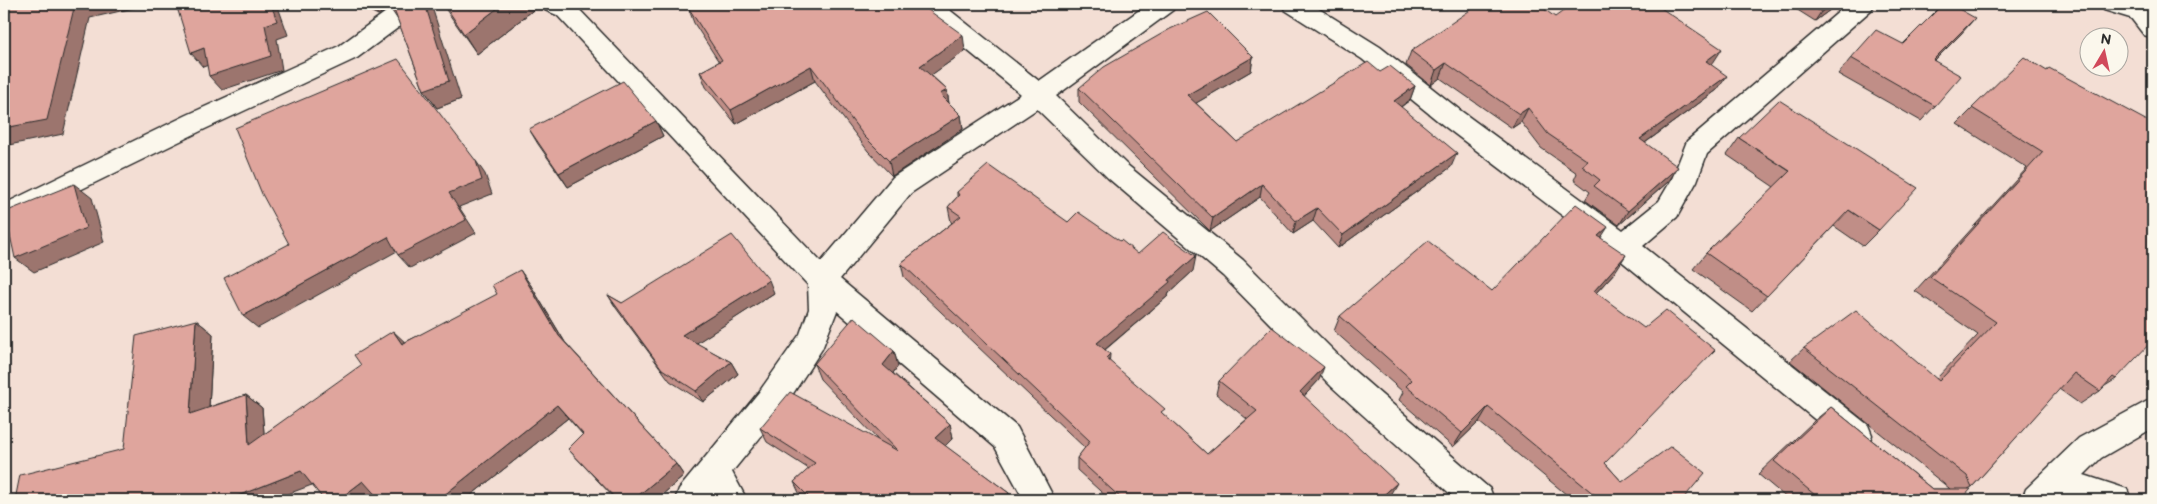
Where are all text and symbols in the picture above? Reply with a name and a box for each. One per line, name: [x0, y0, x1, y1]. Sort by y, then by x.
north arrow: [2080, 28, 2130, 78]
text: N: [2099, 30, 2112, 49]

